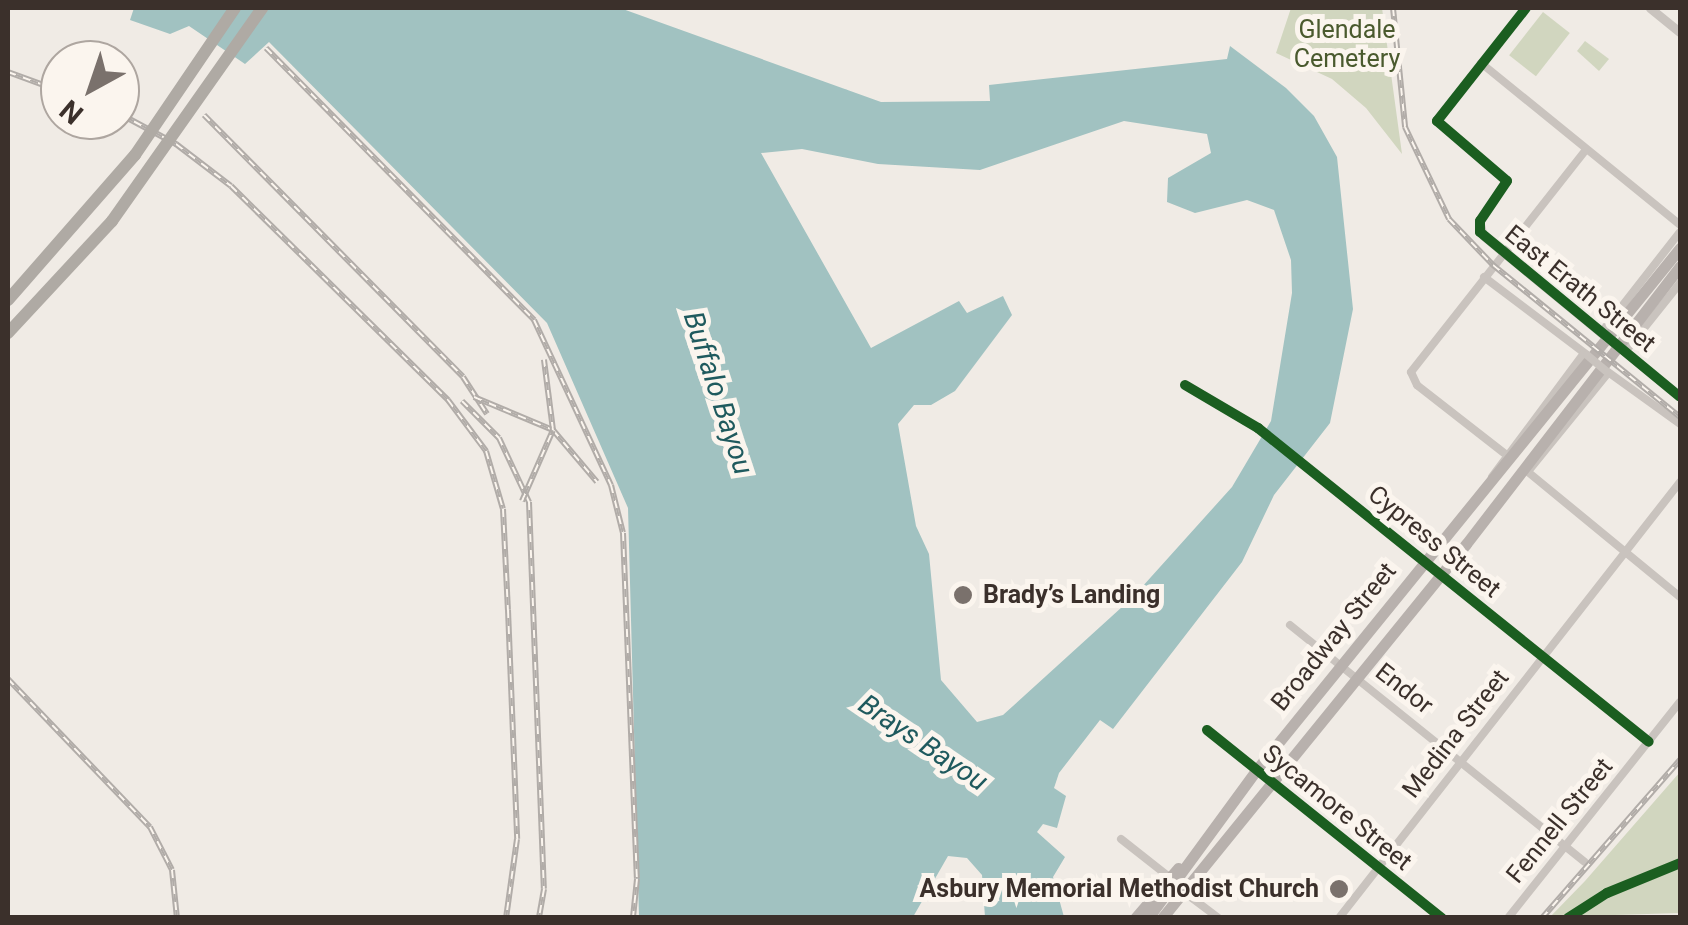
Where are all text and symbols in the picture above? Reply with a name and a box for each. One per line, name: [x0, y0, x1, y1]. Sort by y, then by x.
park label: Glendale Cemetery: [1294, 16, 1400, 75]
north arrow: [40, 40, 140, 140]
text: N: [54, 93, 90, 131]
street label: East Erath Street: [1499, 219, 1661, 359]
water label: Buffalo Bayou: [676, 307, 760, 479]
street label: Cypress Street: [1362, 479, 1506, 605]
street label: Broadway Street: [1265, 557, 1403, 717]
place label: Brady’s Landing: [983, 580, 1160, 610]
marker: Brady’s Landing: [952, 584, 974, 606]
street label: Endor: [1369, 657, 1439, 721]
street label: Medina Street: [1397, 664, 1515, 804]
water label: Brays Bayou: [852, 688, 994, 798]
street label: Sycamore Street: [1256, 739, 1418, 877]
street label: Fennell Street: [1501, 752, 1619, 890]
place label: Asbury Memorial Methodist Church: [920, 874, 1319, 904]
marker: Asbury Memorial Methodist Church: [1328, 878, 1350, 900]

